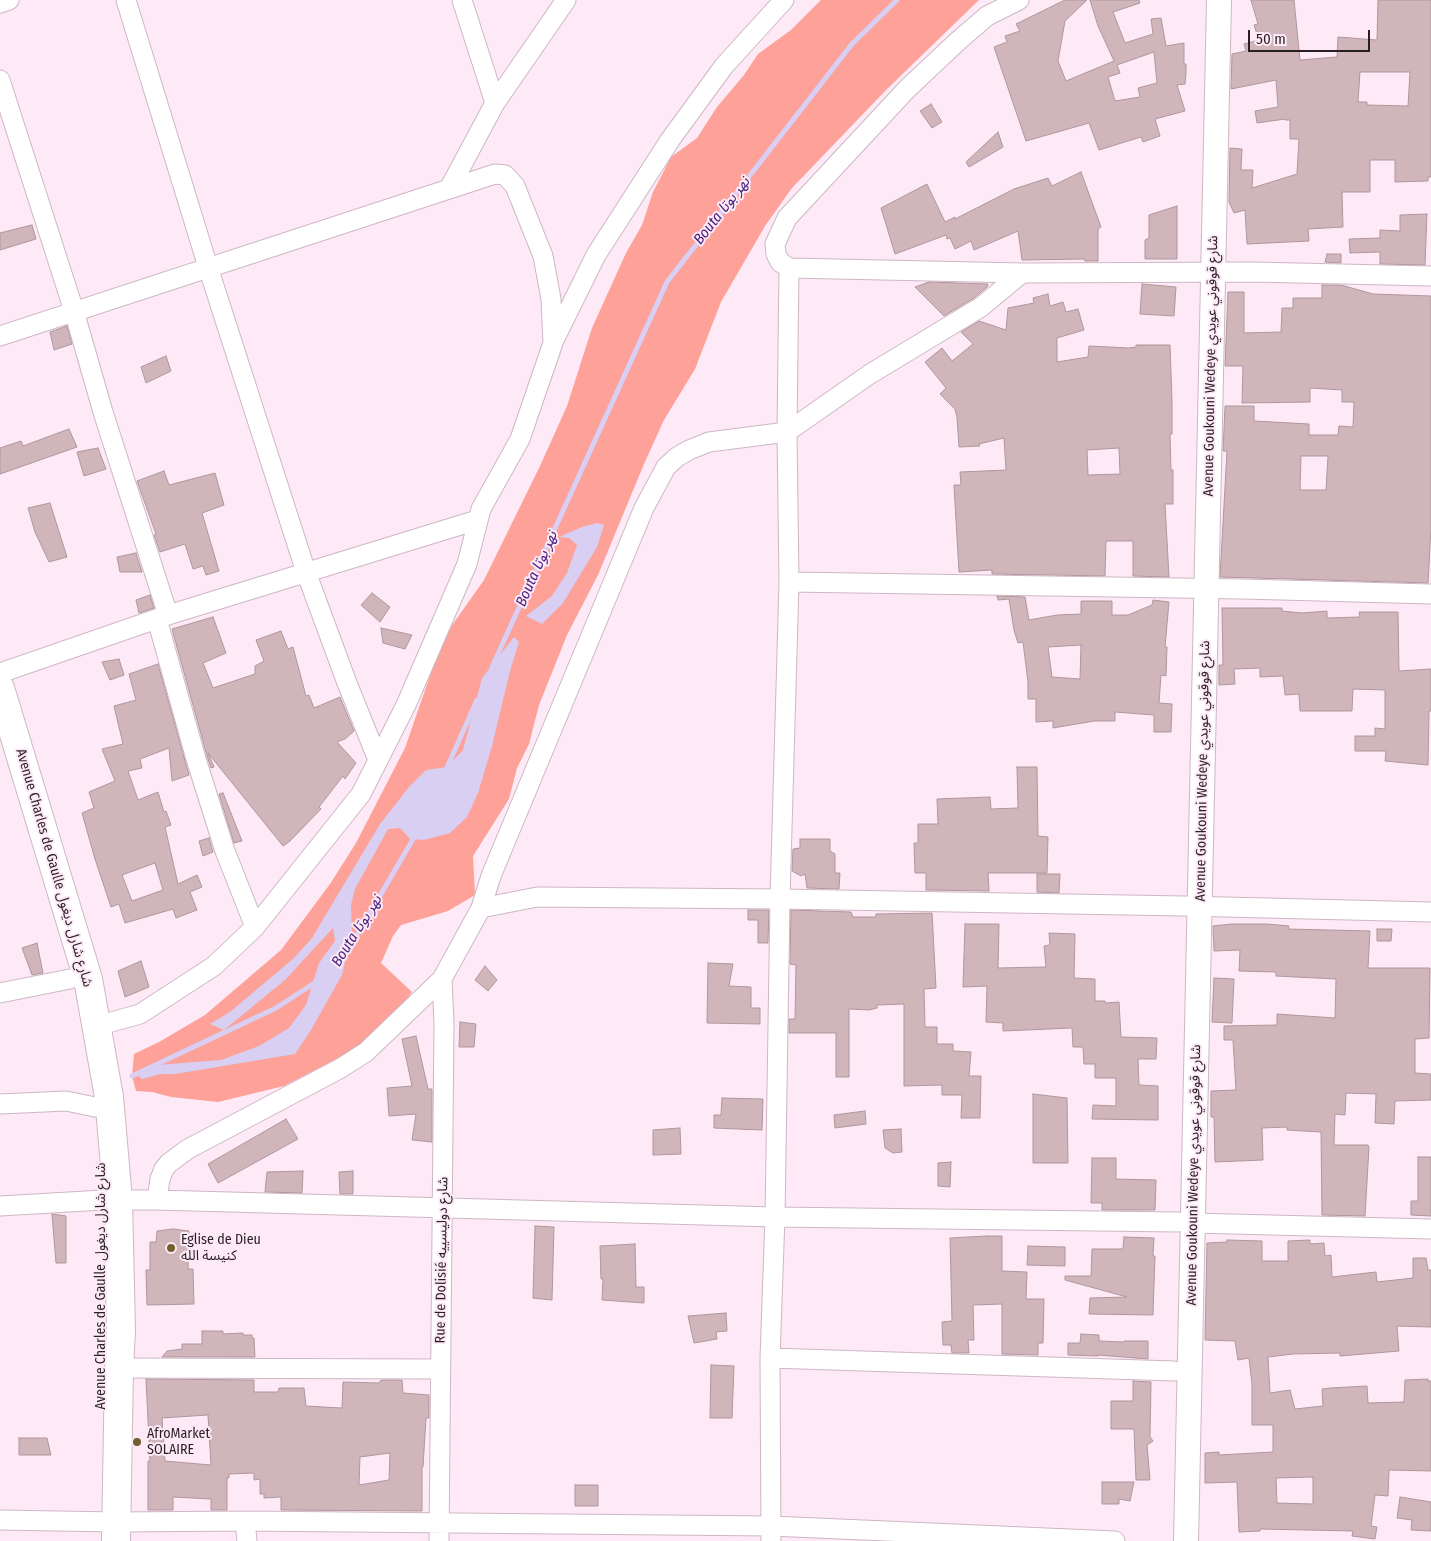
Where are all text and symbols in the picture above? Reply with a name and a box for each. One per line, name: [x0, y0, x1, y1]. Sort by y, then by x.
scale bar: [1251, 20, 1374, 52]
text: 50 m: [1256, 30, 1286, 48]
water label: Bouta نهر بوتا: [690, 174, 754, 248]
street label: Avenue Goukouni Wedeye شارع قوقوني عويدي: [1200, 235, 1222, 497]
water label: Bouta نهر بوتا: [512, 528, 562, 610]
street label: Avenue Goukouni Wedeye شارع قوقوني عويدي: [1192, 640, 1214, 902]
street label: Avenue Charles de Gaulle شارع شارل ديغول: [12, 747, 96, 989]
water label: Bouta نهر بوتا: [328, 892, 386, 970]
street label: Avenue Goukouni Wedeye شارع قوقوني عويدي: [1183, 1044, 1205, 1306]
street label: Avenue Charles de Gaulle شارع شارل ديغول: [93, 1163, 109, 1409]
street label: Rue de Dolisié شارع دوليسييه: [432, 1176, 452, 1344]
place label: Eglise de Dieu كنيسة الله: [181, 1232, 261, 1264]
marker: Eglise de Dieu كنيسة الله: [165, 1242, 177, 1254]
place label: AfroMarket SOLAIRE: [147, 1426, 210, 1458]
marker: AfroMarket SOLAIRE: [131, 1436, 143, 1448]

